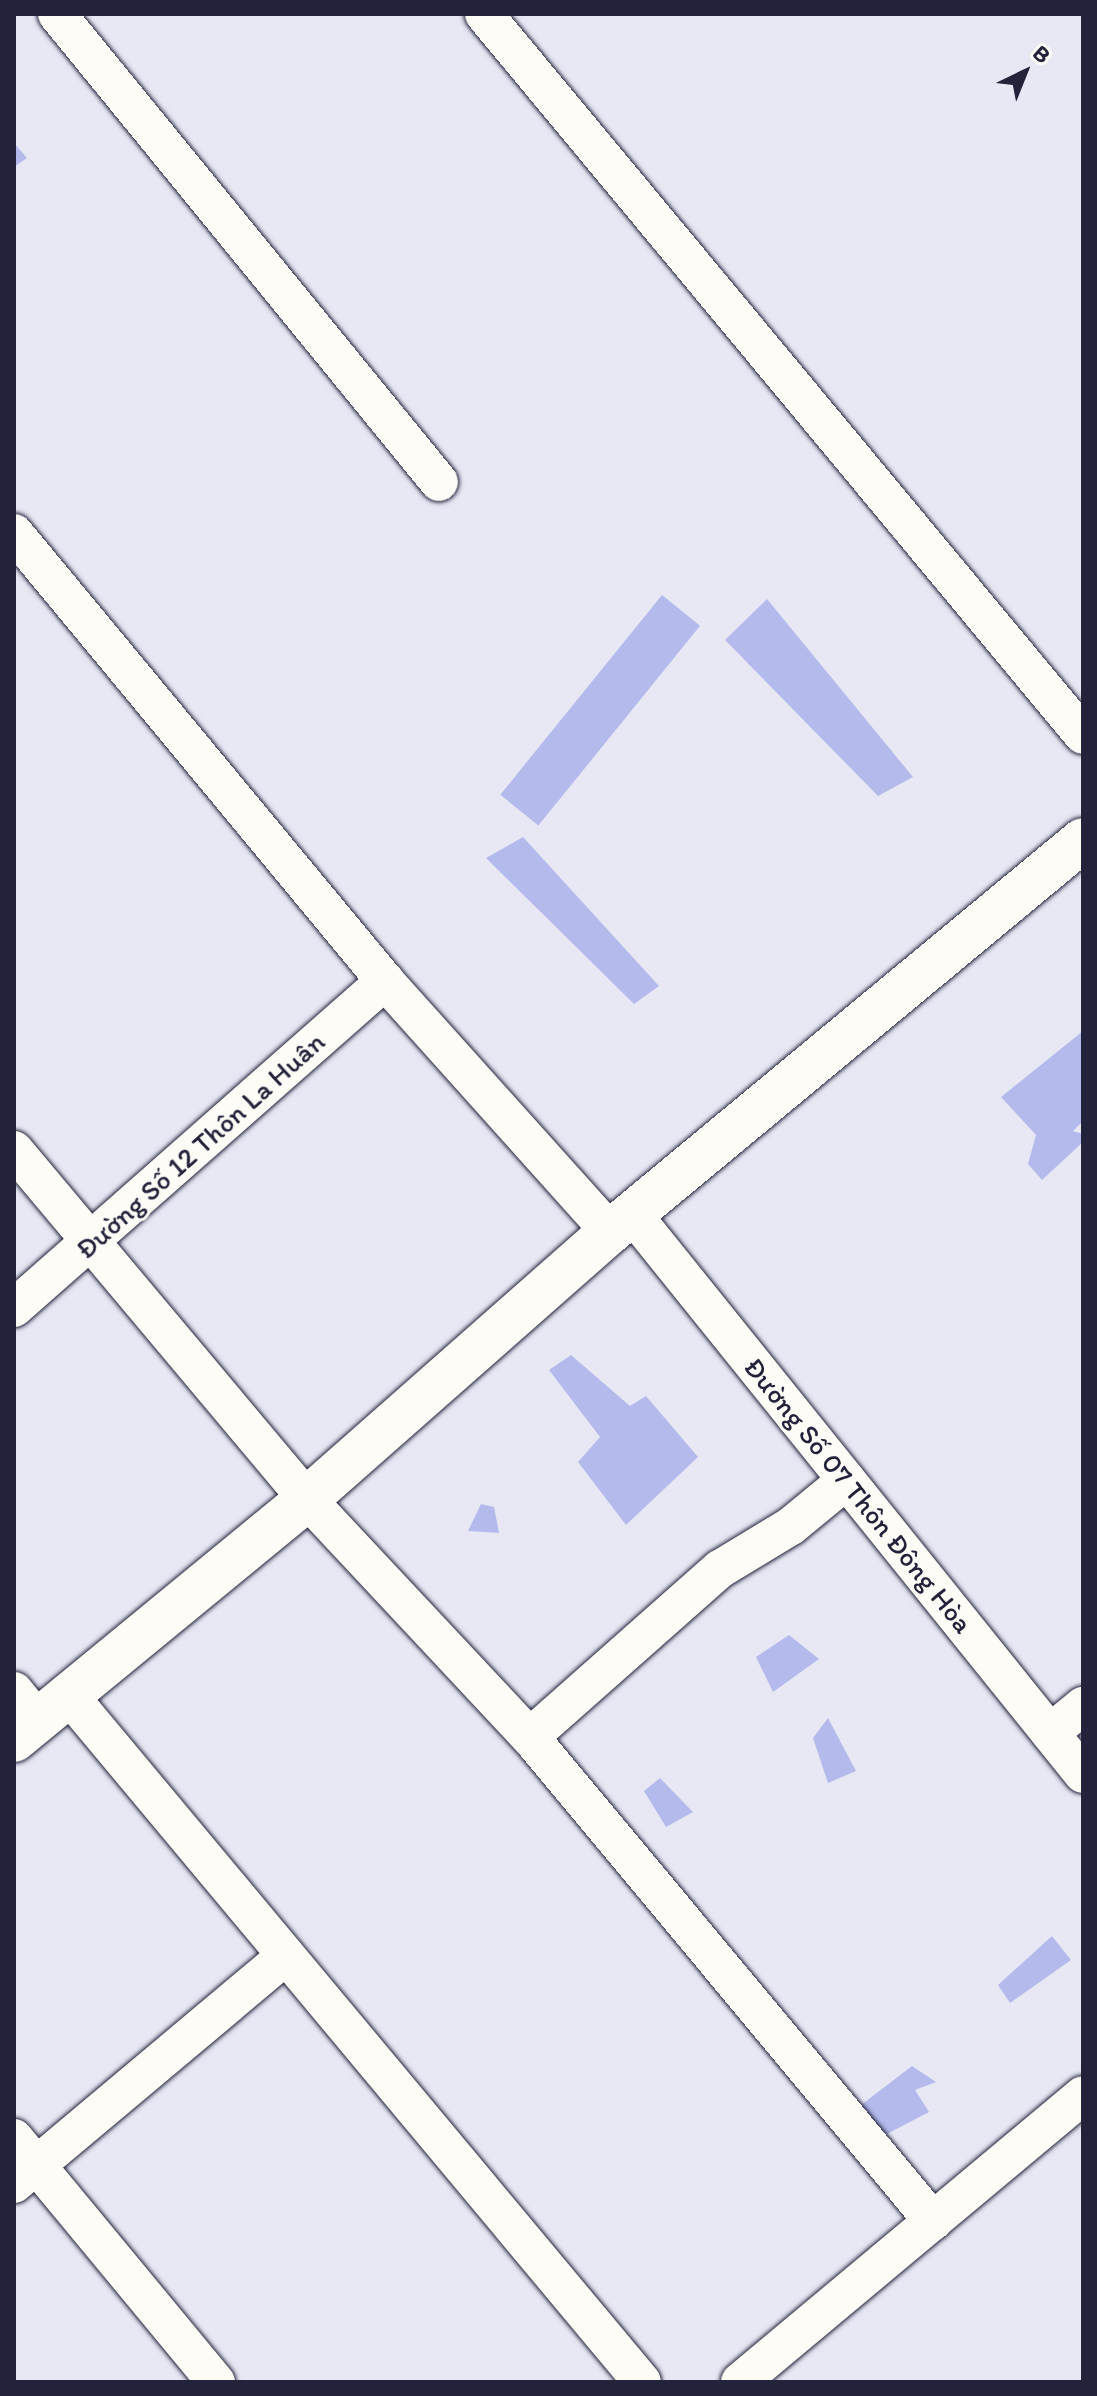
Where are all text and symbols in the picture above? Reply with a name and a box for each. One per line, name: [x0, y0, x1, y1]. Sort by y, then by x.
north arrow: [985, 32, 1065, 112]
text: B: [1027, 39, 1056, 69]
street label: Đường Số 12 Thôn La Huân: [69, 1024, 331, 1266]
street label: Đường Số 07 Thôn Đông Hòa: [738, 1351, 980, 1639]

